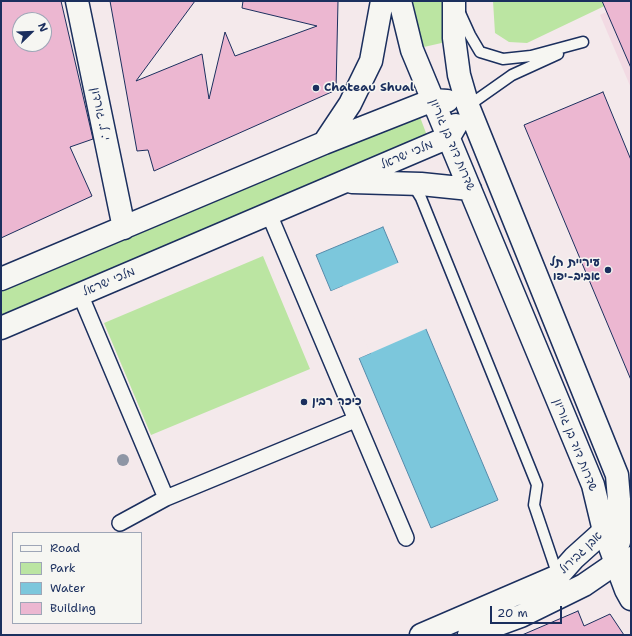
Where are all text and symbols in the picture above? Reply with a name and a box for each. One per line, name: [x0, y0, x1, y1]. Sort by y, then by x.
north arrow: [12, 12, 52, 52]
text: N: [34, 21, 51, 34]
place label: Chateau Shual: [324, 81, 414, 95]
marker: Chateau Shual: [311, 83, 321, 93]
street label: י. ל. גורדון: [87, 86, 113, 142]
street label: שדרות דוד בן גוריון: [426, 97, 478, 193]
street label: מלכי ישראל: [379, 138, 435, 172]
place label: עיריית תל אביב-יפו: [550, 256, 600, 284]
street label: מלכי ישראל: [81, 265, 137, 299]
marker: עיריית תל אביב-יפו: [603, 265, 613, 275]
place label: כיכר רבין: [312, 395, 362, 409]
marker: כיכר רבין: [299, 397, 309, 407]
street label: שדרות דוד בן גוריון: [550, 397, 600, 493]
street label: אבן גבירול: [556, 529, 606, 577]
legend: [12, 532, 142, 624]
text: Road: [50, 540, 80, 556]
text: Park: [50, 560, 76, 576]
text: Water: [50, 580, 85, 596]
scale bar: [492, 598, 564, 624]
text: Building: [50, 600, 96, 616]
text: 20 m: [497, 605, 528, 621]

